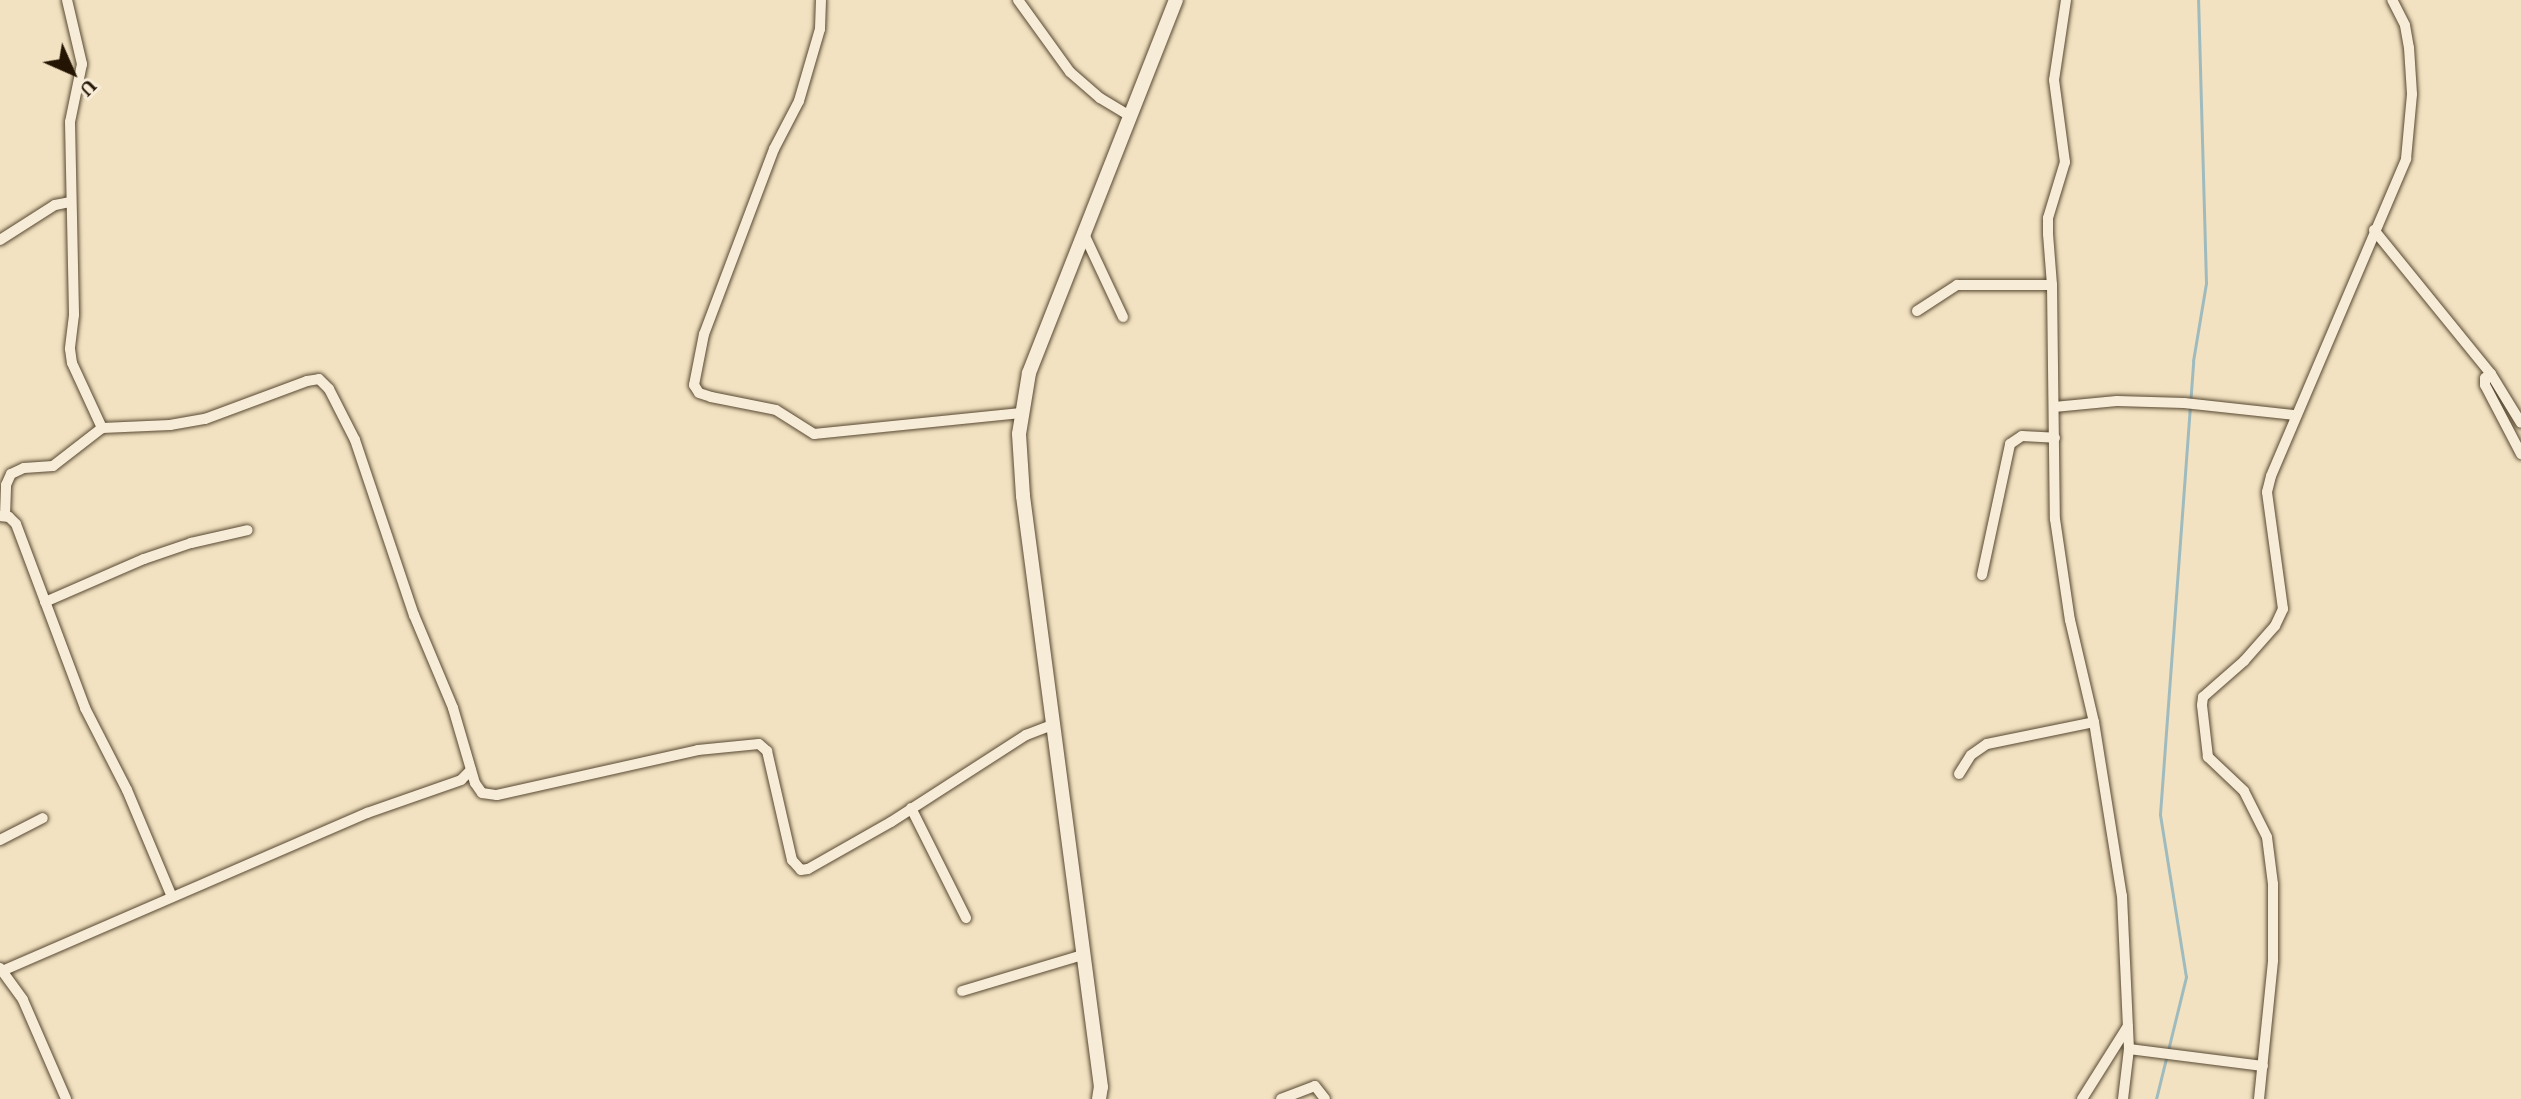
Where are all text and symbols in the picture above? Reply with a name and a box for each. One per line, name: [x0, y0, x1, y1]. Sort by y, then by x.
north arrow: [32, 32, 112, 112]
text: U: [72, 72, 106, 106]

